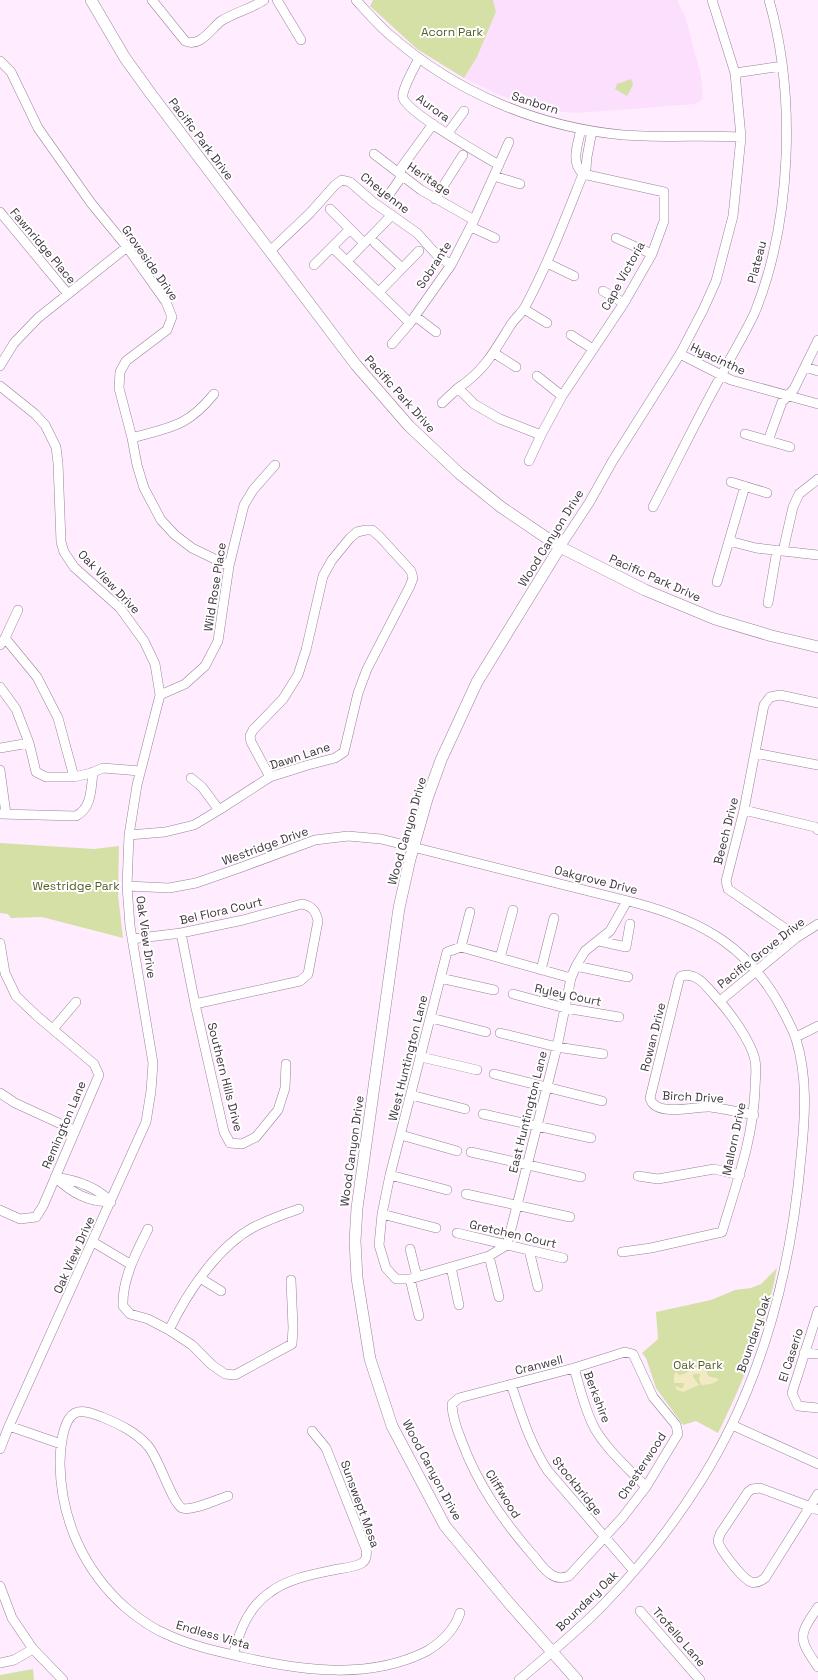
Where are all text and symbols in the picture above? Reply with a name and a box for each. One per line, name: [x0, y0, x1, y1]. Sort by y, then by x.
park label: Acorn Park: [421, 24, 484, 40]
street label: Sanborn: [509, 88, 561, 118]
street label: Aurora: [413, 90, 453, 126]
street label: Pacific Park Drive: [165, 95, 237, 183]
street label: Heritage: [404, 159, 454, 199]
street label: Cheyenne: [357, 169, 413, 217]
street label: Fawnridge Place: [7, 205, 79, 287]
street label: Groveside Drive: [118, 222, 182, 304]
street label: Sobrante: [413, 238, 455, 292]
street label: Cape Victoria: [597, 238, 649, 313]
street label: Plateau: [744, 239, 770, 285]
street label: Hyacinthe: [688, 339, 748, 379]
street label: Pacific Park Drive: [361, 352, 439, 436]
street label: Wood Canyon Drive: [515, 486, 587, 590]
street label: Wild Rose Place: [200, 541, 230, 633]
street label: Oak View Drive: [74, 547, 144, 617]
street label: Pacific Park Drive: [607, 551, 703, 605]
street label: Dawn Lane: [268, 739, 332, 773]
street label: Wood Canyon Drive: [384, 775, 430, 887]
street label: Beech Drive: [710, 796, 742, 866]
street label: Westridge Drive: [220, 823, 310, 869]
street label: Oakgrove Drive: [553, 862, 639, 898]
park label: Westridge Park: [32, 878, 120, 894]
street label: Bel Flora Court: [178, 894, 264, 928]
street label: Oak View Drive: [132, 895, 160, 979]
street label: Pacific Grove Drive: [714, 914, 808, 992]
street label: Ryley Court: [533, 980, 603, 1010]
street label: West Huntington Lane: [385, 993, 431, 1123]
street label: Rowan Drive: [637, 1001, 669, 1073]
street label: Southern Hills Drive: [204, 1021, 246, 1133]
street label: East Huntington Lane: [505, 1049, 551, 1175]
street label: Remington Lane: [38, 1079, 90, 1171]
street label: Birch Drive: [662, 1087, 724, 1107]
street label: Wood Canyon Drive: [336, 1095, 368, 1207]
street label: Mallorn Drive: [718, 1101, 750, 1177]
street label: Oak View Drive: [50, 1214, 98, 1296]
street label: Gretchen Court: [468, 1216, 558, 1252]
street label: Boundary Oak: [733, 1293, 775, 1375]
street label: El Caserio: [775, 1326, 807, 1384]
street label: Cranwell: [513, 1351, 565, 1379]
park label: Oak Park: [673, 1357, 723, 1373]
street label: Berkshire: [580, 1369, 614, 1425]
street label: Wood Canyon Drive: [399, 1417, 465, 1523]
street label: Chesterwood: [614, 1429, 670, 1503]
street label: Stockbridge: [548, 1453, 606, 1519]
street label: Sunswept Mesa: [337, 1458, 383, 1550]
street label: Cliffwood: [482, 1467, 524, 1521]
street label: Boundary Oak: [552, 1567, 622, 1635]
street label: Trofello Lane: [649, 1604, 709, 1670]
street label: Endless Vista: [174, 1617, 252, 1653]

